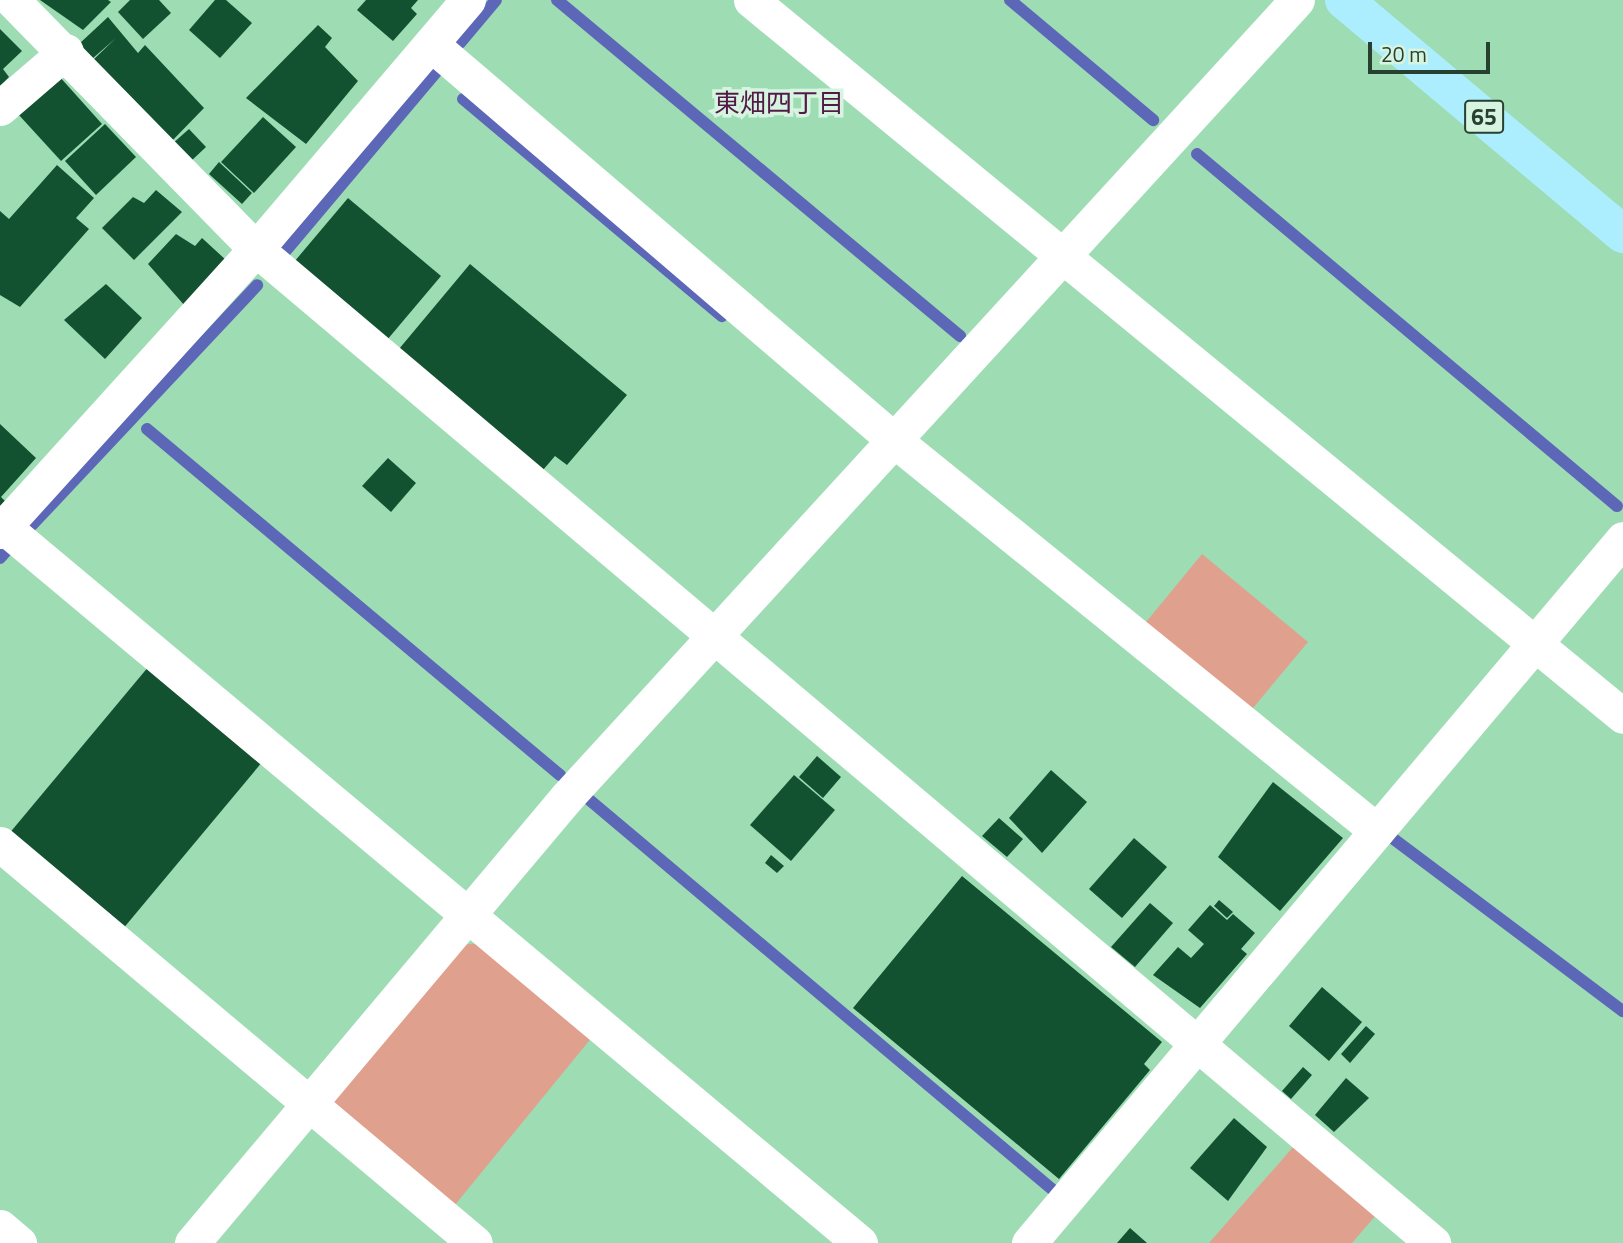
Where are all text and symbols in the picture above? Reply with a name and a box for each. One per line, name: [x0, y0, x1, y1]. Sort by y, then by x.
scale bar: [1371, 28, 1494, 72]
text: 20 m: [1381, 38, 1427, 70]
district label: 東畑四丁目: [714, 87, 844, 119]
road number: 65: [1463, 98, 1505, 136]

